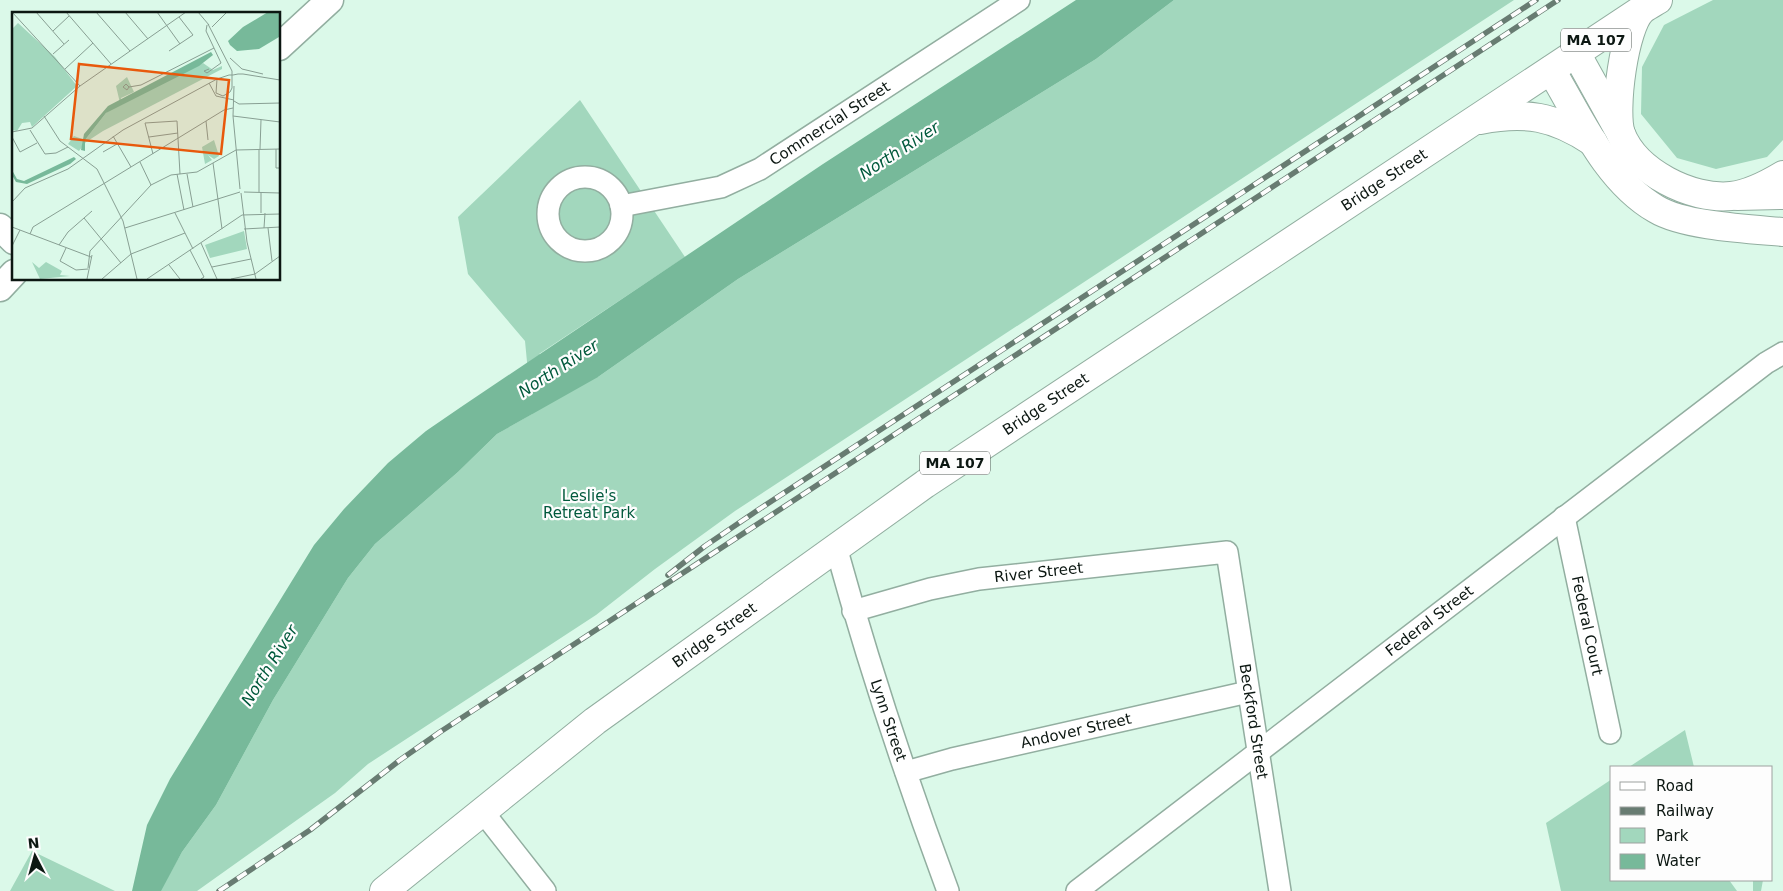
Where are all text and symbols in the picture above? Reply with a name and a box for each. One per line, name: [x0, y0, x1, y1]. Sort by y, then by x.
inset map: [12, 12, 280, 280]
road number: MA 107: [1561, 28, 1631, 52]
street label: Commercial Street: [766, 78, 893, 169]
water label: North River: [856, 117, 944, 183]
street label: Bridge Street: [1338, 145, 1431, 215]
water label: North River: [515, 335, 603, 401]
street label: Bridge Street: [999, 369, 1092, 439]
road number: MA 107: [920, 452, 990, 474]
park label: Leslie's Retreat Park: [543, 487, 635, 522]
street label: River Street: [993, 559, 1084, 586]
street label: Federal Court: [1568, 574, 1607, 677]
street label: Federal Street: [1382, 582, 1477, 660]
street label: Bridge Street: [669, 599, 760, 672]
water label: North River: [237, 620, 302, 709]
street label: Beckford Street: [1236, 662, 1271, 781]
street label: Lynn Street: [867, 677, 910, 764]
street label: Andover Street: [1019, 710, 1133, 752]
legend: [1610, 766, 1773, 881]
text: Road: [1656, 777, 1694, 795]
text: Railway: [1656, 802, 1714, 820]
text: Park: [1656, 827, 1689, 845]
north arrow: [10, 831, 60, 881]
text: N: [27, 835, 40, 852]
text: Water: [1656, 852, 1701, 870]

